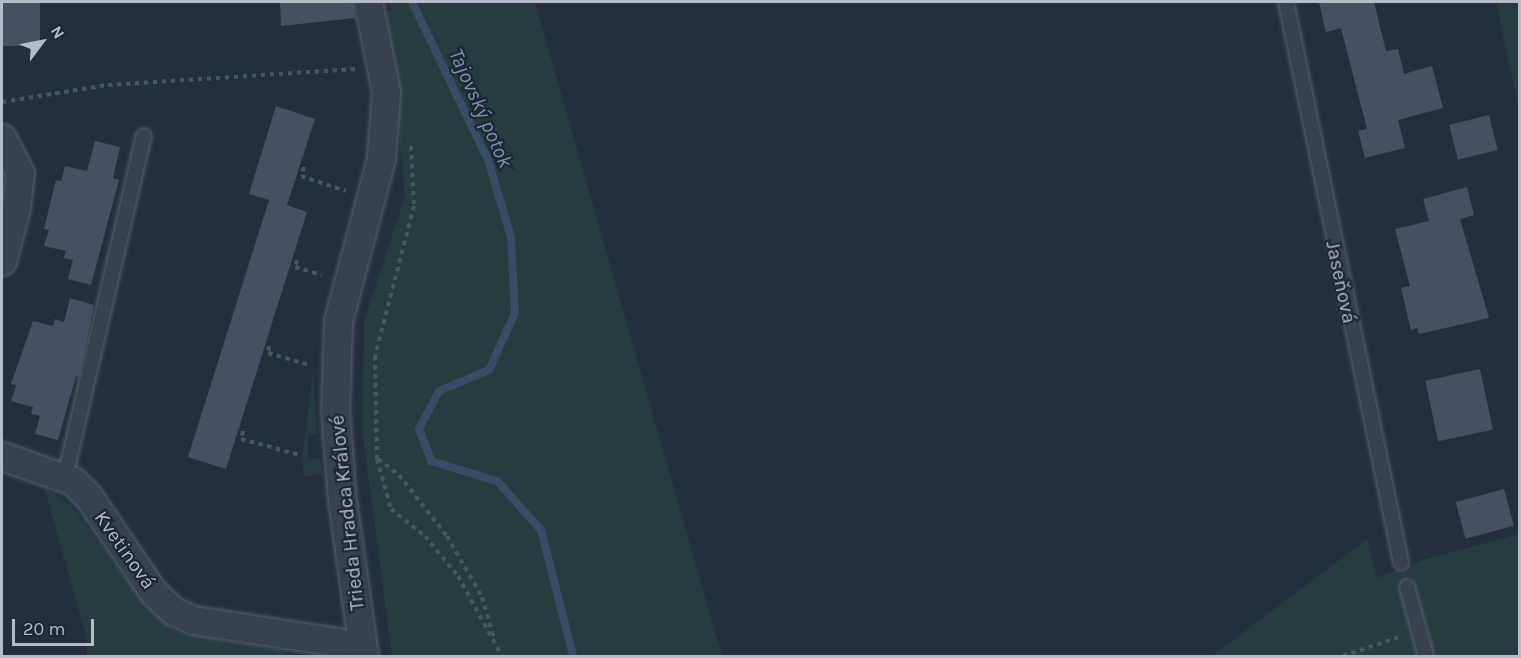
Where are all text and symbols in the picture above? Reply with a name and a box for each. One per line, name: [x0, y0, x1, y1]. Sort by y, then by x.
north arrow: [12, 12, 72, 72]
text: N: [47, 22, 69, 42]
water label: Tajovský potok: [444, 45, 518, 171]
street label: Jaseňová: [1321, 238, 1361, 326]
street label: Trieda Hradca Králové: [325, 414, 369, 612]
street label: Kvetinová: [89, 506, 161, 594]
scale bar: [15, 607, 98, 645]
text: 20 m: [23, 618, 65, 640]

